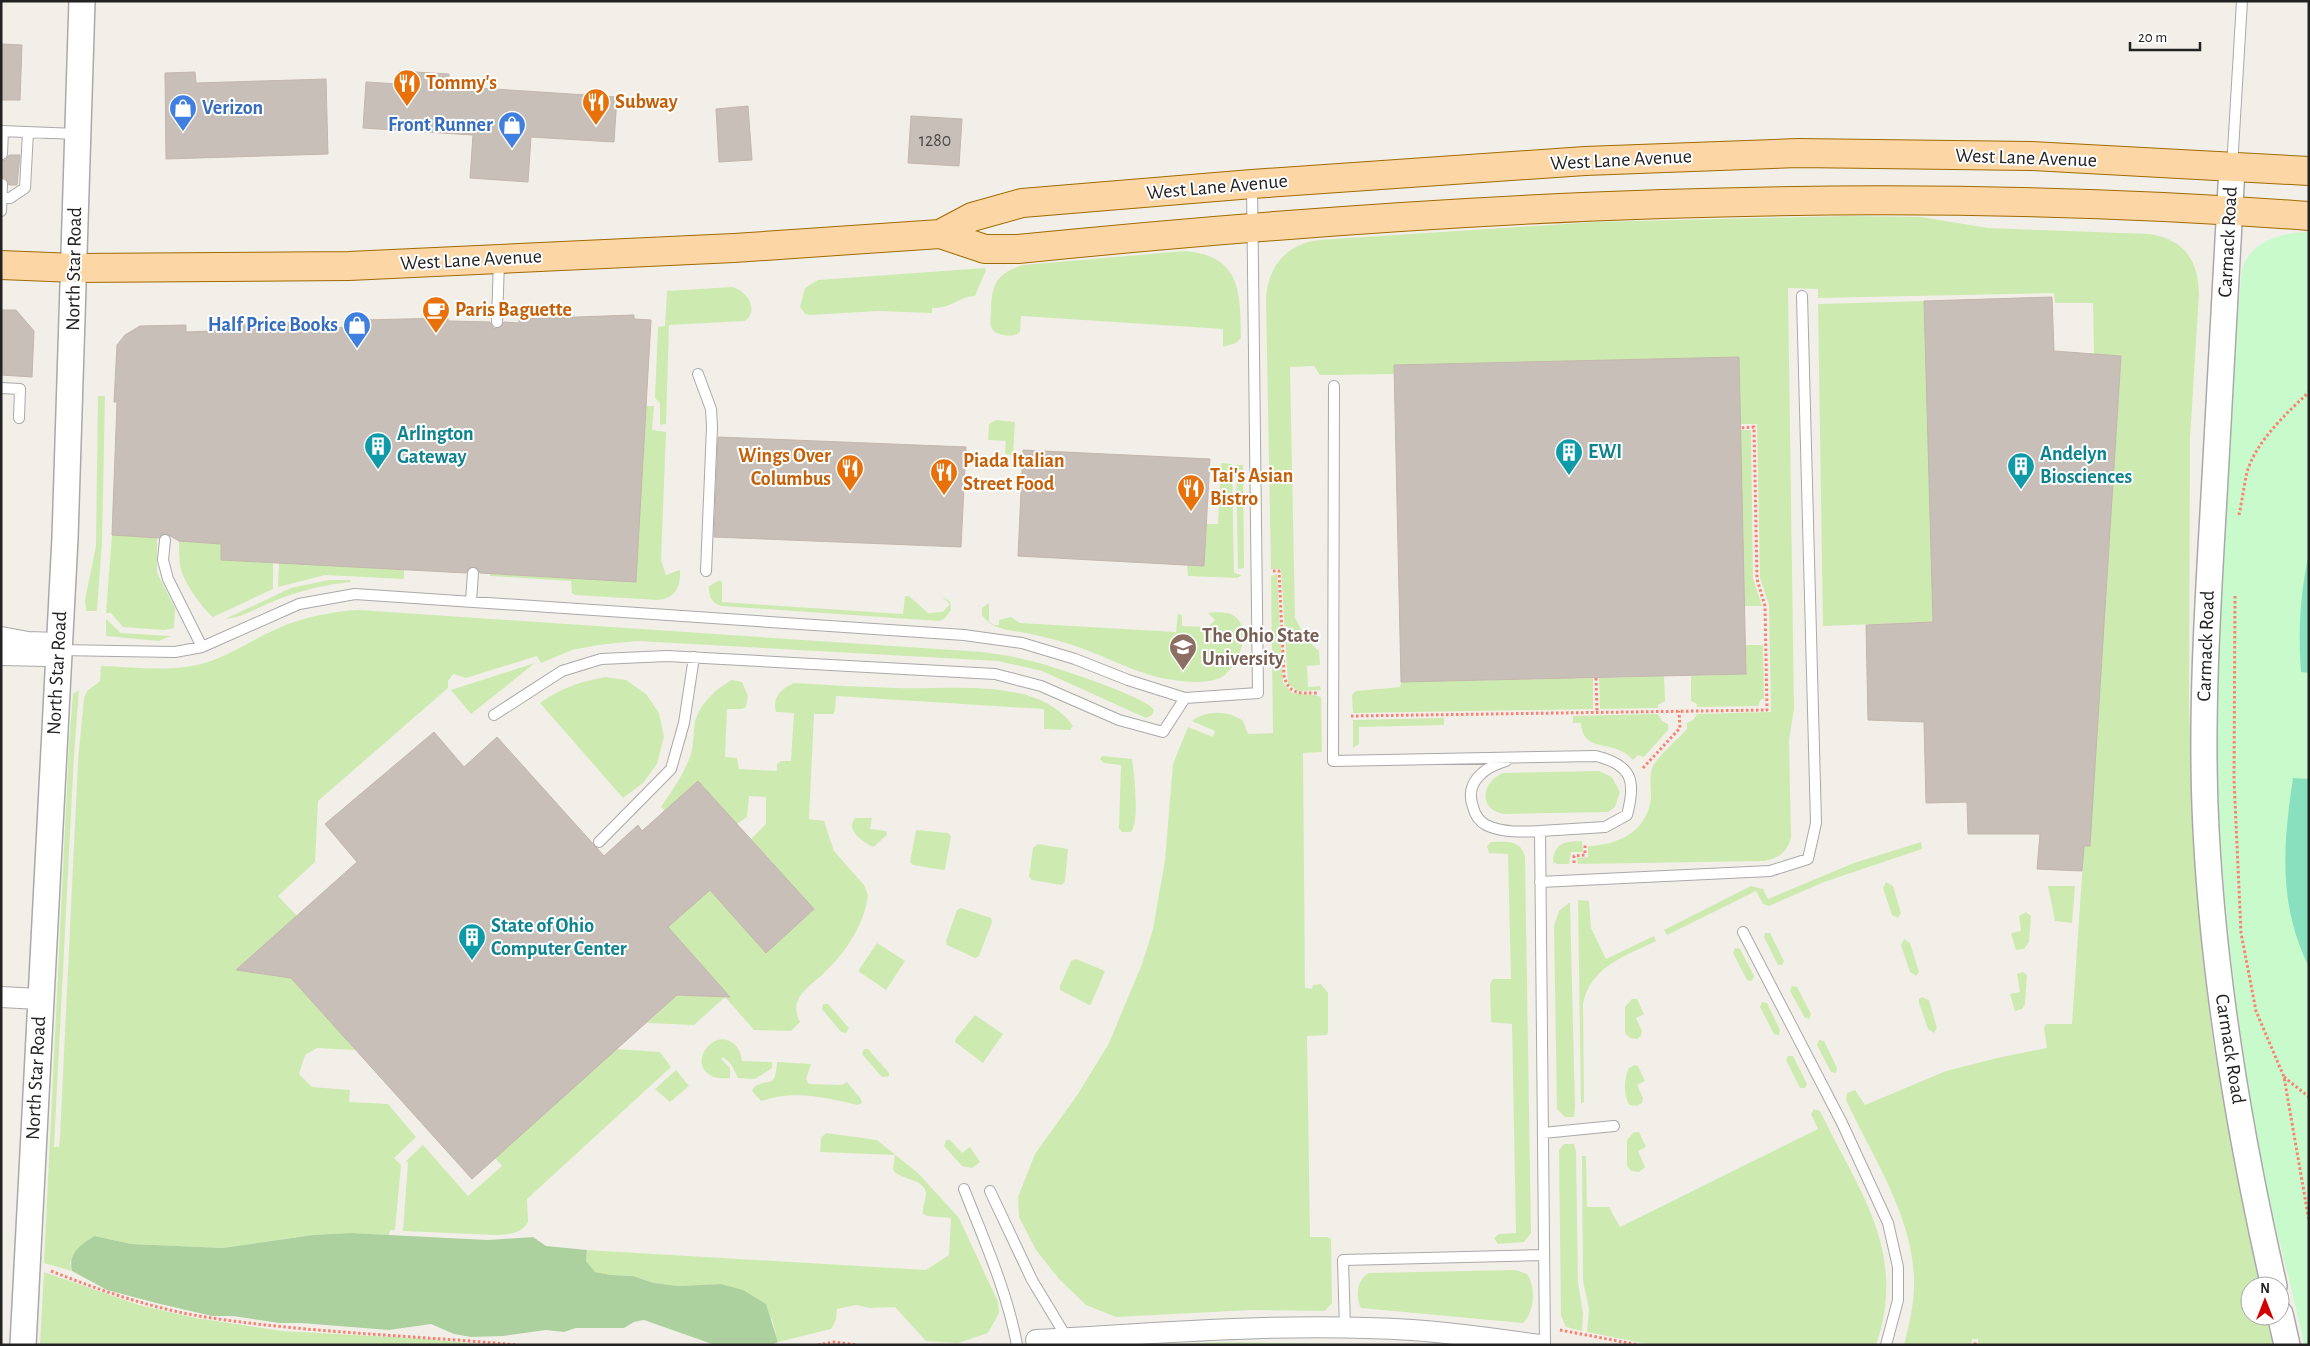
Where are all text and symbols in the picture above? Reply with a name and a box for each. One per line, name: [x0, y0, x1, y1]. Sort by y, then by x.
scale bar: [2130, 20, 2200, 52]
text: 20 m: [2138, 30, 2167, 45]
restaurant icon: Tommy's: [392, 68, 422, 107]
place label: Tommy's: [426, 73, 497, 93]
restaurant icon: Subway: [581, 87, 611, 126]
place label: Subway: [615, 92, 678, 112]
shop icon: Verizon: [168, 93, 198, 132]
place label: Verizon: [202, 98, 263, 118]
shop icon: Front Runner: [497, 110, 527, 149]
place label: Front Runner: [388, 115, 493, 135]
house number: 1280: [919, 132, 951, 150]
street label: West Lane Avenue: [1550, 146, 1692, 174]
street label: West Lane Avenue: [1955, 146, 2097, 170]
street label: West Lane Avenue: [1146, 171, 1288, 203]
street label: Carmack Road: [2215, 186, 2241, 298]
street label: North Star Road: [63, 207, 85, 331]
street label: West Lane Avenue: [400, 246, 542, 274]
cafe icon: Paris Baguette: [421, 295, 451, 334]
place label: Paris Baguette: [455, 300, 572, 320]
shop icon: Half Price Books: [342, 310, 372, 349]
place label: Half Price Books: [208, 315, 338, 335]
place label: Arlington Gateway: [397, 424, 474, 467]
building icon: Arlington Gateway: [363, 431, 393, 470]
building icon: EWI: [1554, 437, 1584, 476]
place label: EWI: [1588, 442, 1622, 462]
place label: Andelyn Biosciences: [2040, 444, 2132, 487]
place label: Wings Over Columbus: [738, 446, 831, 489]
place label: Piada Italian Street Food: [963, 451, 1065, 494]
building icon: Andelyn Biosciences: [2006, 451, 2036, 490]
restaurant icon: Wings Over Columbus: [835, 453, 865, 492]
restaurant icon: Piada Italian Street Food: [929, 457, 959, 496]
place label: Tai's Asian Bistro: [1210, 466, 1293, 509]
restaurant icon: Tai's Asian Bistro: [1176, 473, 1206, 512]
street label: Carmack Road: [2194, 590, 2218, 702]
street label: North Star Road: [44, 611, 70, 735]
place label: The Ohio State University: [1202, 626, 1319, 669]
school or university icon: The Ohio State University: [1168, 632, 1198, 671]
place label: State of Ohio Computer Center: [491, 916, 627, 959]
building icon: State of Ohio Computer Center: [457, 922, 487, 961]
street label: Carmack Road: [2211, 993, 2249, 1105]
street label: North Star Road: [23, 1016, 49, 1140]
north arrow: [2240, 1276, 2290, 1326]
text: N: [2260, 1282, 2270, 1296]

